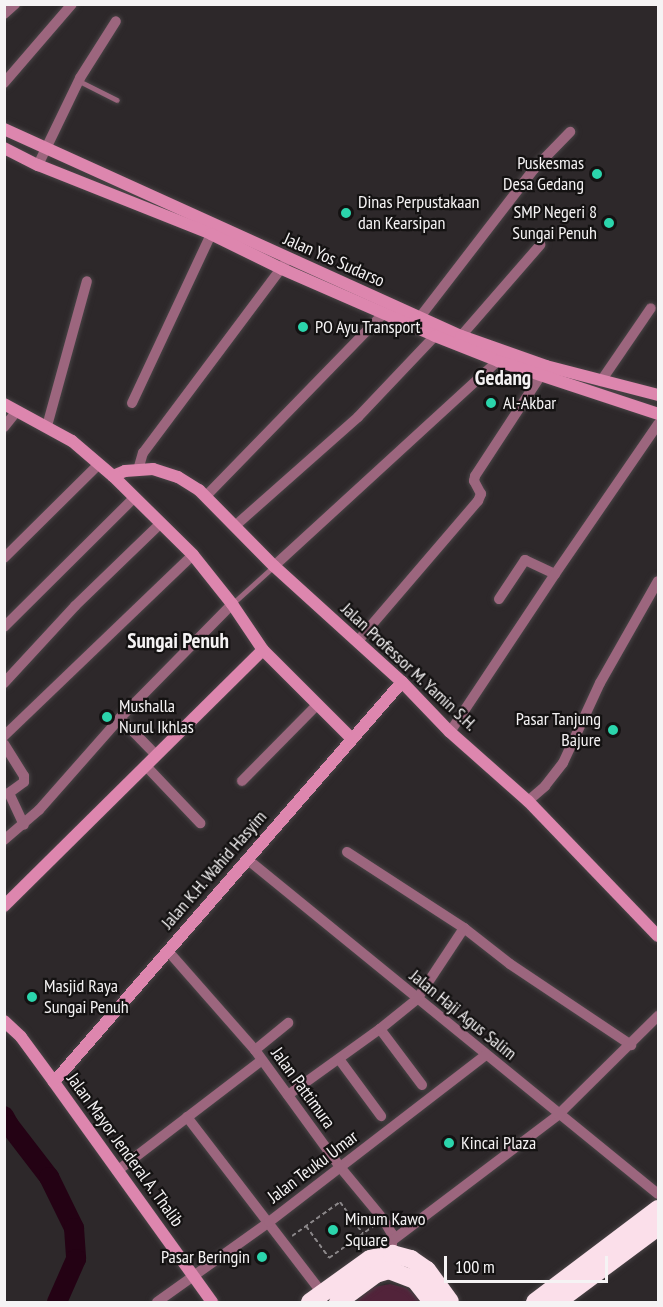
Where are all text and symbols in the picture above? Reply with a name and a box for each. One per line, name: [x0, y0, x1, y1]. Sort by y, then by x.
place label: Puskesmas Desa Gedang: [503, 153, 584, 195]
marker: Puskesmas Desa Gedang: [588, 165, 606, 183]
place label: Dinas Perpustakaan dan Kearsipan: [358, 192, 479, 234]
place label: SMP Negeri 8 Sungai Penuh: [512, 202, 597, 244]
marker: Dinas Perpustakaan dan Kearsipan: [339, 206, 353, 220]
marker: SMP Negeri 8 Sungai Penuh: [602, 216, 616, 230]
street label: Jalan Yos Sudarso: [280, 228, 388, 292]
place label: PO Ayu Transport: [315, 316, 421, 338]
marker: PO Ayu Transport: [296, 320, 310, 334]
district label: Gedang: [475, 365, 531, 391]
place label: Al-Akbar: [503, 392, 556, 414]
marker: Al-Akbar: [484, 396, 498, 410]
street label: Jalan Professor M. Yamin S.H.: [336, 598, 482, 736]
district label: Sungai Penuh: [127, 628, 229, 654]
place label: Mushalla Nurul Ikhlas: [119, 696, 194, 738]
place label: Pasar Tanjung Bajure: [515, 709, 601, 752]
marker: Mushalla Nurul Ikhlas: [100, 710, 114, 724]
marker: Pasar Tanjung Bajure: [606, 723, 620, 737]
street label: Jalan K.H. Wahid Hasyim: [156, 806, 272, 934]
street label: Jalan Haji Agus Salim: [405, 965, 521, 1065]
place label: Masjid Raya Sungai Penuh: [44, 976, 129, 1018]
marker: Masjid Raya Sungai Penuh: [25, 990, 39, 1004]
street label: Jalan Pattimura: [266, 1043, 340, 1133]
street label: Jalan Mayor Jenderal A. Thalib: [61, 1068, 189, 1232]
street label: Jalan Teuku Umar: [263, 1126, 363, 1208]
place label: Kincai Plaza: [461, 1132, 536, 1154]
marker: Kincai Plaza: [442, 1136, 456, 1150]
place label: Minum Kawo Square: [345, 1209, 426, 1252]
marker: Minum Kawo Square: [326, 1223, 340, 1237]
scale bar: [447, 1244, 610, 1282]
place label: Pasar Beringin: [161, 1246, 250, 1268]
marker: Pasar Beringin: [255, 1250, 269, 1264]
text: 100 m: [455, 1255, 495, 1278]

